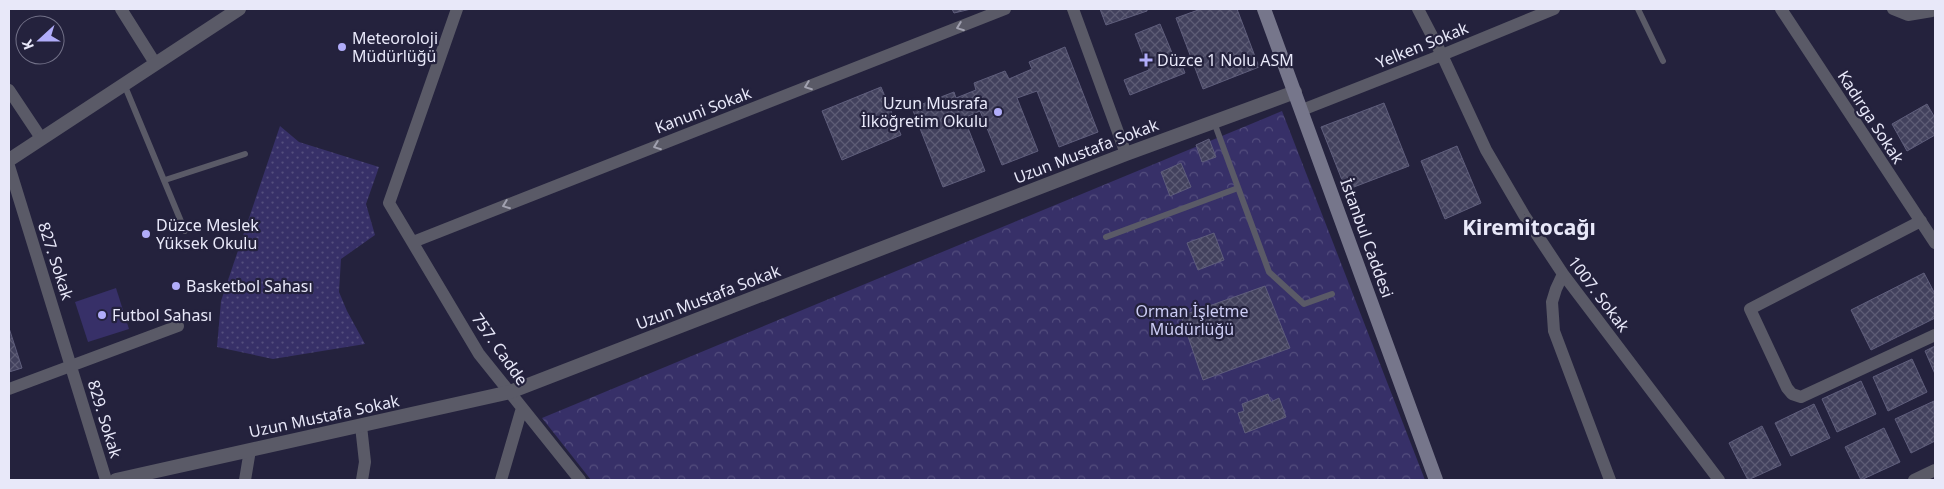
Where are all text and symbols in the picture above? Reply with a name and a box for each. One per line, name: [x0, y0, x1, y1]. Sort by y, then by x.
north arrow: [15, 15, 65, 65]
street label: Yelken Sokak: [1373, 16, 1472, 73]
one-way arrow: [956, 21, 964, 31]
place label: Meteoroloji Müdürlüğü: [352, 27, 438, 67]
text: K: [17, 36, 38, 53]
marker: Meteoroloji Müdürlüğü: [336, 41, 348, 53]
place label: Düzce 1 Nolu ASM: [1157, 49, 1294, 71]
marker: Düzce 1 Nolu ASM: [1139, 53, 1153, 67]
street label: Kadırga Sokak: [1833, 66, 1910, 168]
one-way arrow: [804, 80, 813, 90]
street label: Kanuni Sokak: [652, 81, 755, 138]
place label: Uzun Musrafa İlköğretim Okulu: [861, 92, 988, 132]
marker: Uzun Musrafa İlköğretim Okulu: [992, 106, 1004, 118]
street label: Uzun Mustafa Sokak: [1011, 113, 1162, 189]
one-way arrow: [653, 139, 662, 150]
street label: İstanbul Caddesi: [1335, 175, 1399, 301]
one-way arrow: [502, 199, 511, 209]
district label: Kiremitocağı: [1462, 213, 1596, 241]
place label: Düzce Meslek Yüksek Okulu: [156, 214, 259, 254]
street label: 827. Sokak: [33, 219, 79, 303]
marker: Düzce Meslek Yüksek Okulu: [140, 228, 152, 240]
street label: 1007. Sokak: [1563, 252, 1635, 337]
street label: Uzun Mustafa Sokak: [633, 259, 784, 335]
place label: Basketbol Sahası: [186, 275, 313, 297]
marker: Basketbol Sahası: [170, 280, 182, 292]
park label: Orman İşletme Müdürlüğü: [1135, 300, 1249, 340]
place label: Futbol Sahası: [112, 304, 212, 326]
street label: 757. Cadde: [467, 308, 533, 390]
marker: Futbol Sahası: [96, 309, 108, 321]
street label: 829. Sokak: [83, 377, 127, 461]
street label: Uzun Mustafa Sokak: [247, 389, 402, 443]

